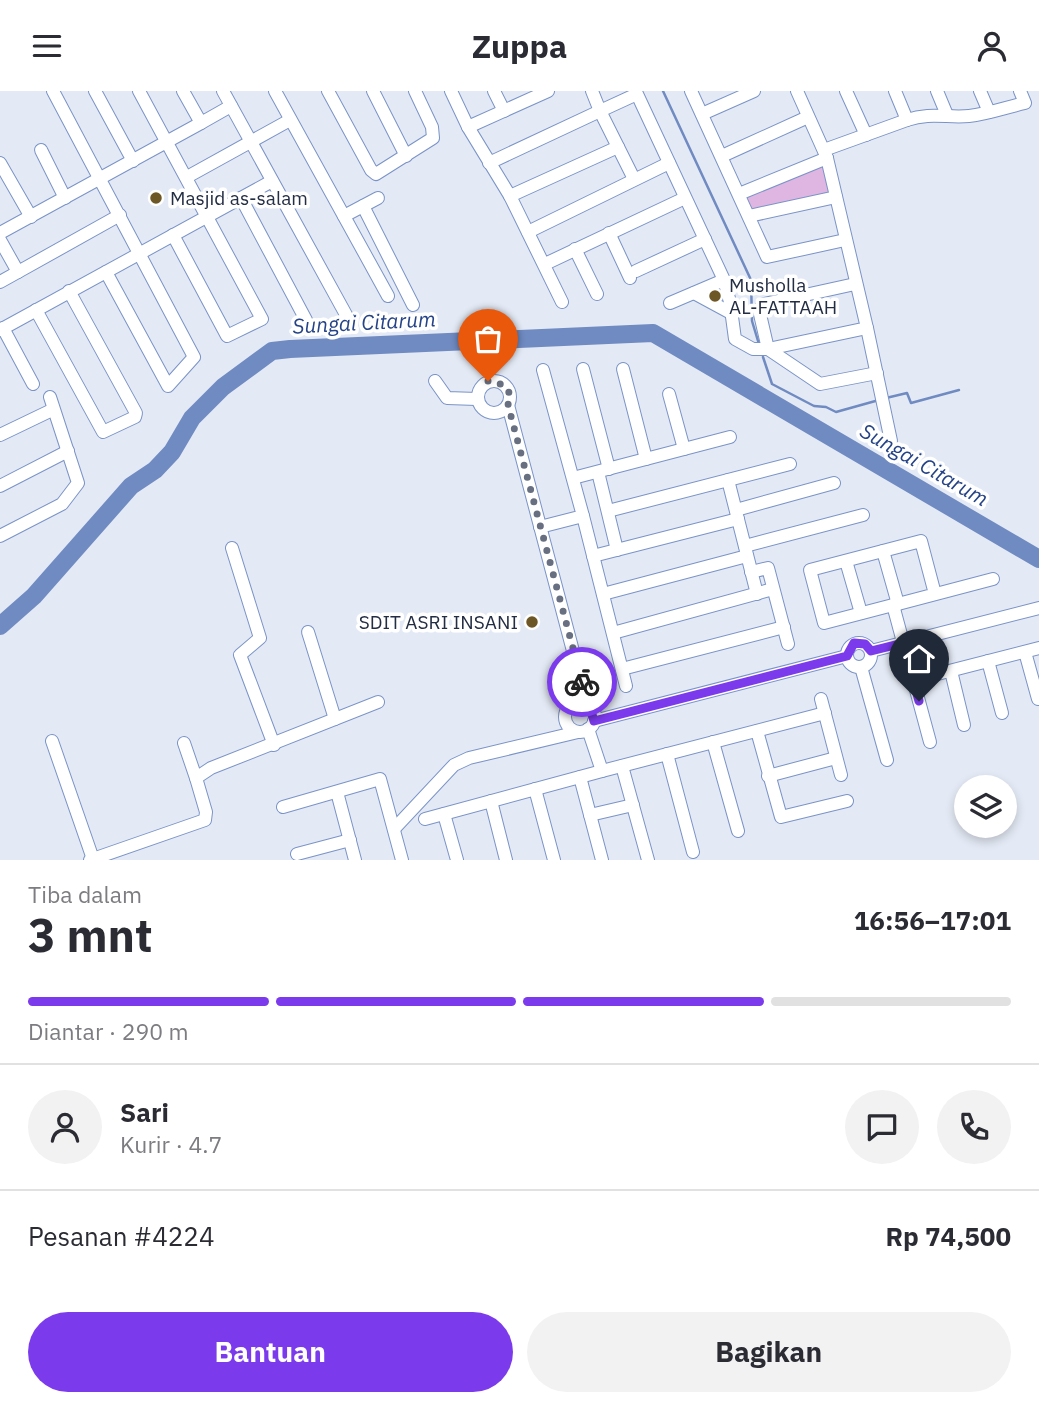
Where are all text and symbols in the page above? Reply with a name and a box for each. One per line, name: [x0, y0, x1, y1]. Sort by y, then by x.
text: Zuppa: [472, 25, 567, 67]
icon: menu: [28, 27, 66, 65]
icon: person: [973, 27, 1011, 65]
place label: Masjid as-salam: [170, 186, 308, 210]
marker: Masjid as-salam: [148, 190, 164, 206]
place label: Musholla AL-FATTAAH: [729, 273, 837, 319]
marker: Musholla AL-FATTAAH: [707, 288, 723, 304]
water label: Sungai Citarum: [292, 304, 436, 340]
pin: [458, 309, 518, 381]
icon: bag: [469, 320, 507, 358]
water label: Sungai Citarum: [855, 416, 994, 512]
place label: SDIT ASRI INSANI: [359, 610, 518, 634]
marker: SDIT ASRI INSANI: [524, 614, 540, 630]
pin: [889, 629, 949, 701]
icon: home: [900, 640, 938, 678]
courier: [547, 647, 617, 717]
icon: bike: [563, 663, 601, 701]
map controls: [954, 775, 1017, 838]
button: layers: [954, 775, 1017, 838]
text: Tiba dalam: [28, 879, 142, 909]
text: 16:56–17:01: [854, 903, 1011, 937]
text: 3 mnt: [28, 905, 153, 965]
text: Diantar · 290 m: [28, 1016, 189, 1046]
button: person: [28, 1090, 102, 1164]
button: chat: [845, 1090, 919, 1164]
button: phone: [937, 1090, 1011, 1164]
text: Sari: [120, 1095, 169, 1129]
text: Kurir · 4.7: [120, 1129, 222, 1159]
text: Pesanan #4224: [28, 1219, 215, 1253]
text: Rp 74,500: [885, 1219, 1011, 1253]
button: Bantuan: [28, 1312, 513, 1392]
button: Bagikan: [527, 1312, 1011, 1392]

